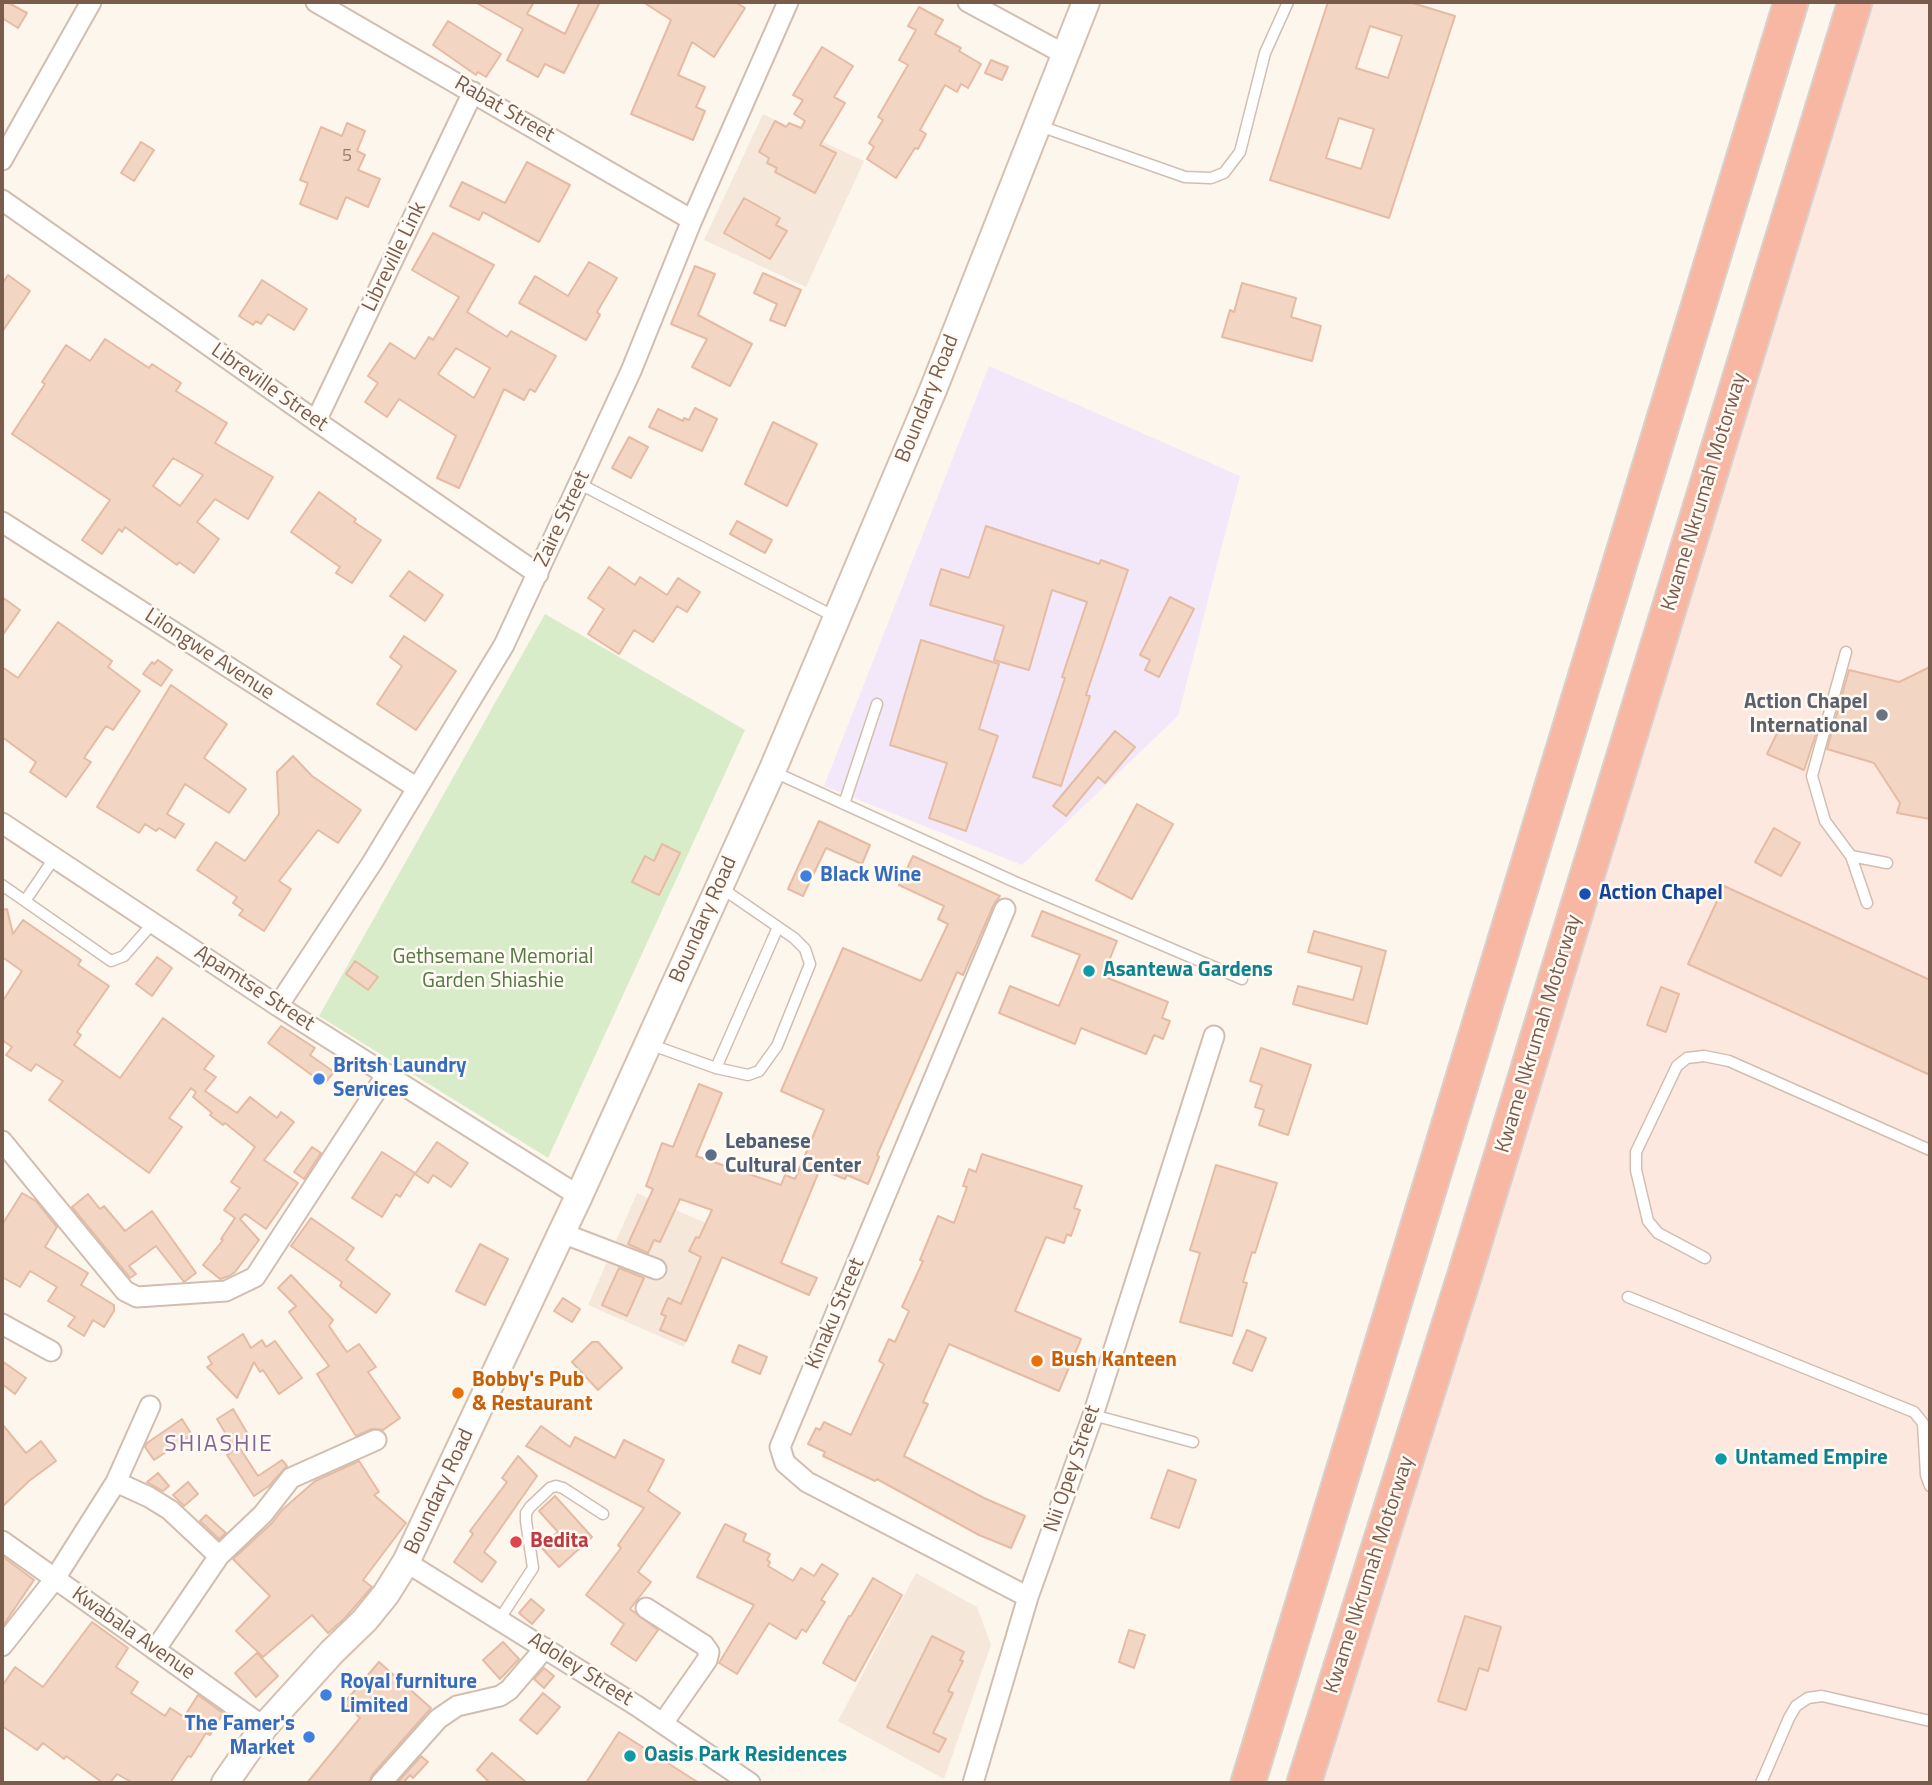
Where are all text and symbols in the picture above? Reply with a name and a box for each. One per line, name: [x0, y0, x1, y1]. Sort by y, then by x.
street label: Rabat Street: [450, 71, 558, 149]
house number: 5: [342, 146, 352, 168]
street label: Libreville Link: [358, 198, 432, 316]
street label: Boundary Road: [891, 331, 965, 467]
street label: Libreville Street: [206, 338, 332, 438]
street label: Kwame Nkrumah Motorway: [1657, 370, 1753, 614]
street label: Zaire Street: [530, 467, 596, 571]
street label: Lilongwe Avenue: [139, 604, 279, 706]
place label: Action Chapel International: [1744, 690, 1868, 740]
marker: Action Chapel International: [1874, 707, 1890, 723]
street label: Boundary Road: [665, 853, 743, 987]
place label: Black Wine: [820, 863, 921, 889]
marker: Black Wine: [798, 868, 814, 884]
place label: Action Chapel: [1599, 881, 1723, 907]
marker: Action Chapel: [1577, 886, 1593, 902]
street label: Kwame Nkrumah Motorway: [1491, 912, 1587, 1156]
street label: Apamtse Street: [189, 941, 319, 1037]
park label: Gethsemane Memorial Garden Shiashie: [392, 945, 594, 995]
place label: Asantewa Gardens: [1103, 958, 1273, 984]
marker: Asantewa Gardens: [1081, 963, 1097, 979]
place label: Britsh Laundry Services: [333, 1054, 467, 1104]
marker: Britsh Laundry Services: [311, 1071, 327, 1087]
place label: Lebanese Cultural Center: [725, 1130, 861, 1180]
marker: Lebanese Cultural Center: [703, 1147, 719, 1163]
street label: Kinaku Street: [801, 1255, 871, 1373]
place label: Bush Kanteen: [1051, 1348, 1177, 1374]
marker: Bush Kanteen: [1029, 1353, 1045, 1369]
place label: Bobby's Pub & Restaurant: [472, 1368, 593, 1418]
marker: Bobby's Pub & Restaurant: [450, 1385, 466, 1401]
street label: Nii Opey Street: [1040, 1402, 1106, 1536]
street label: Boundary Road: [400, 1425, 480, 1559]
district label: SHIASHIE: [165, 1431, 273, 1459]
place label: Untamed Empire: [1735, 1446, 1888, 1472]
marker: Untamed Empire: [1713, 1451, 1729, 1467]
street label: Kwame Nkrumah Motorway: [1320, 1453, 1420, 1697]
place label: Bedita: [530, 1529, 589, 1555]
marker: Bedita: [508, 1534, 524, 1550]
street label: Kwabala Avenue: [66, 1582, 200, 1686]
street label: Adoley Street: [523, 1628, 637, 1712]
place label: Royal furniture Limited: [340, 1670, 477, 1720]
marker: Royal furniture Limited: [318, 1687, 334, 1703]
place label: The Famer's Market: [184, 1712, 295, 1762]
marker: The Famer's Market: [301, 1729, 317, 1745]
place label: Oasis Park Residences: [644, 1743, 847, 1769]
marker: Oasis Park Residences: [622, 1748, 638, 1764]

